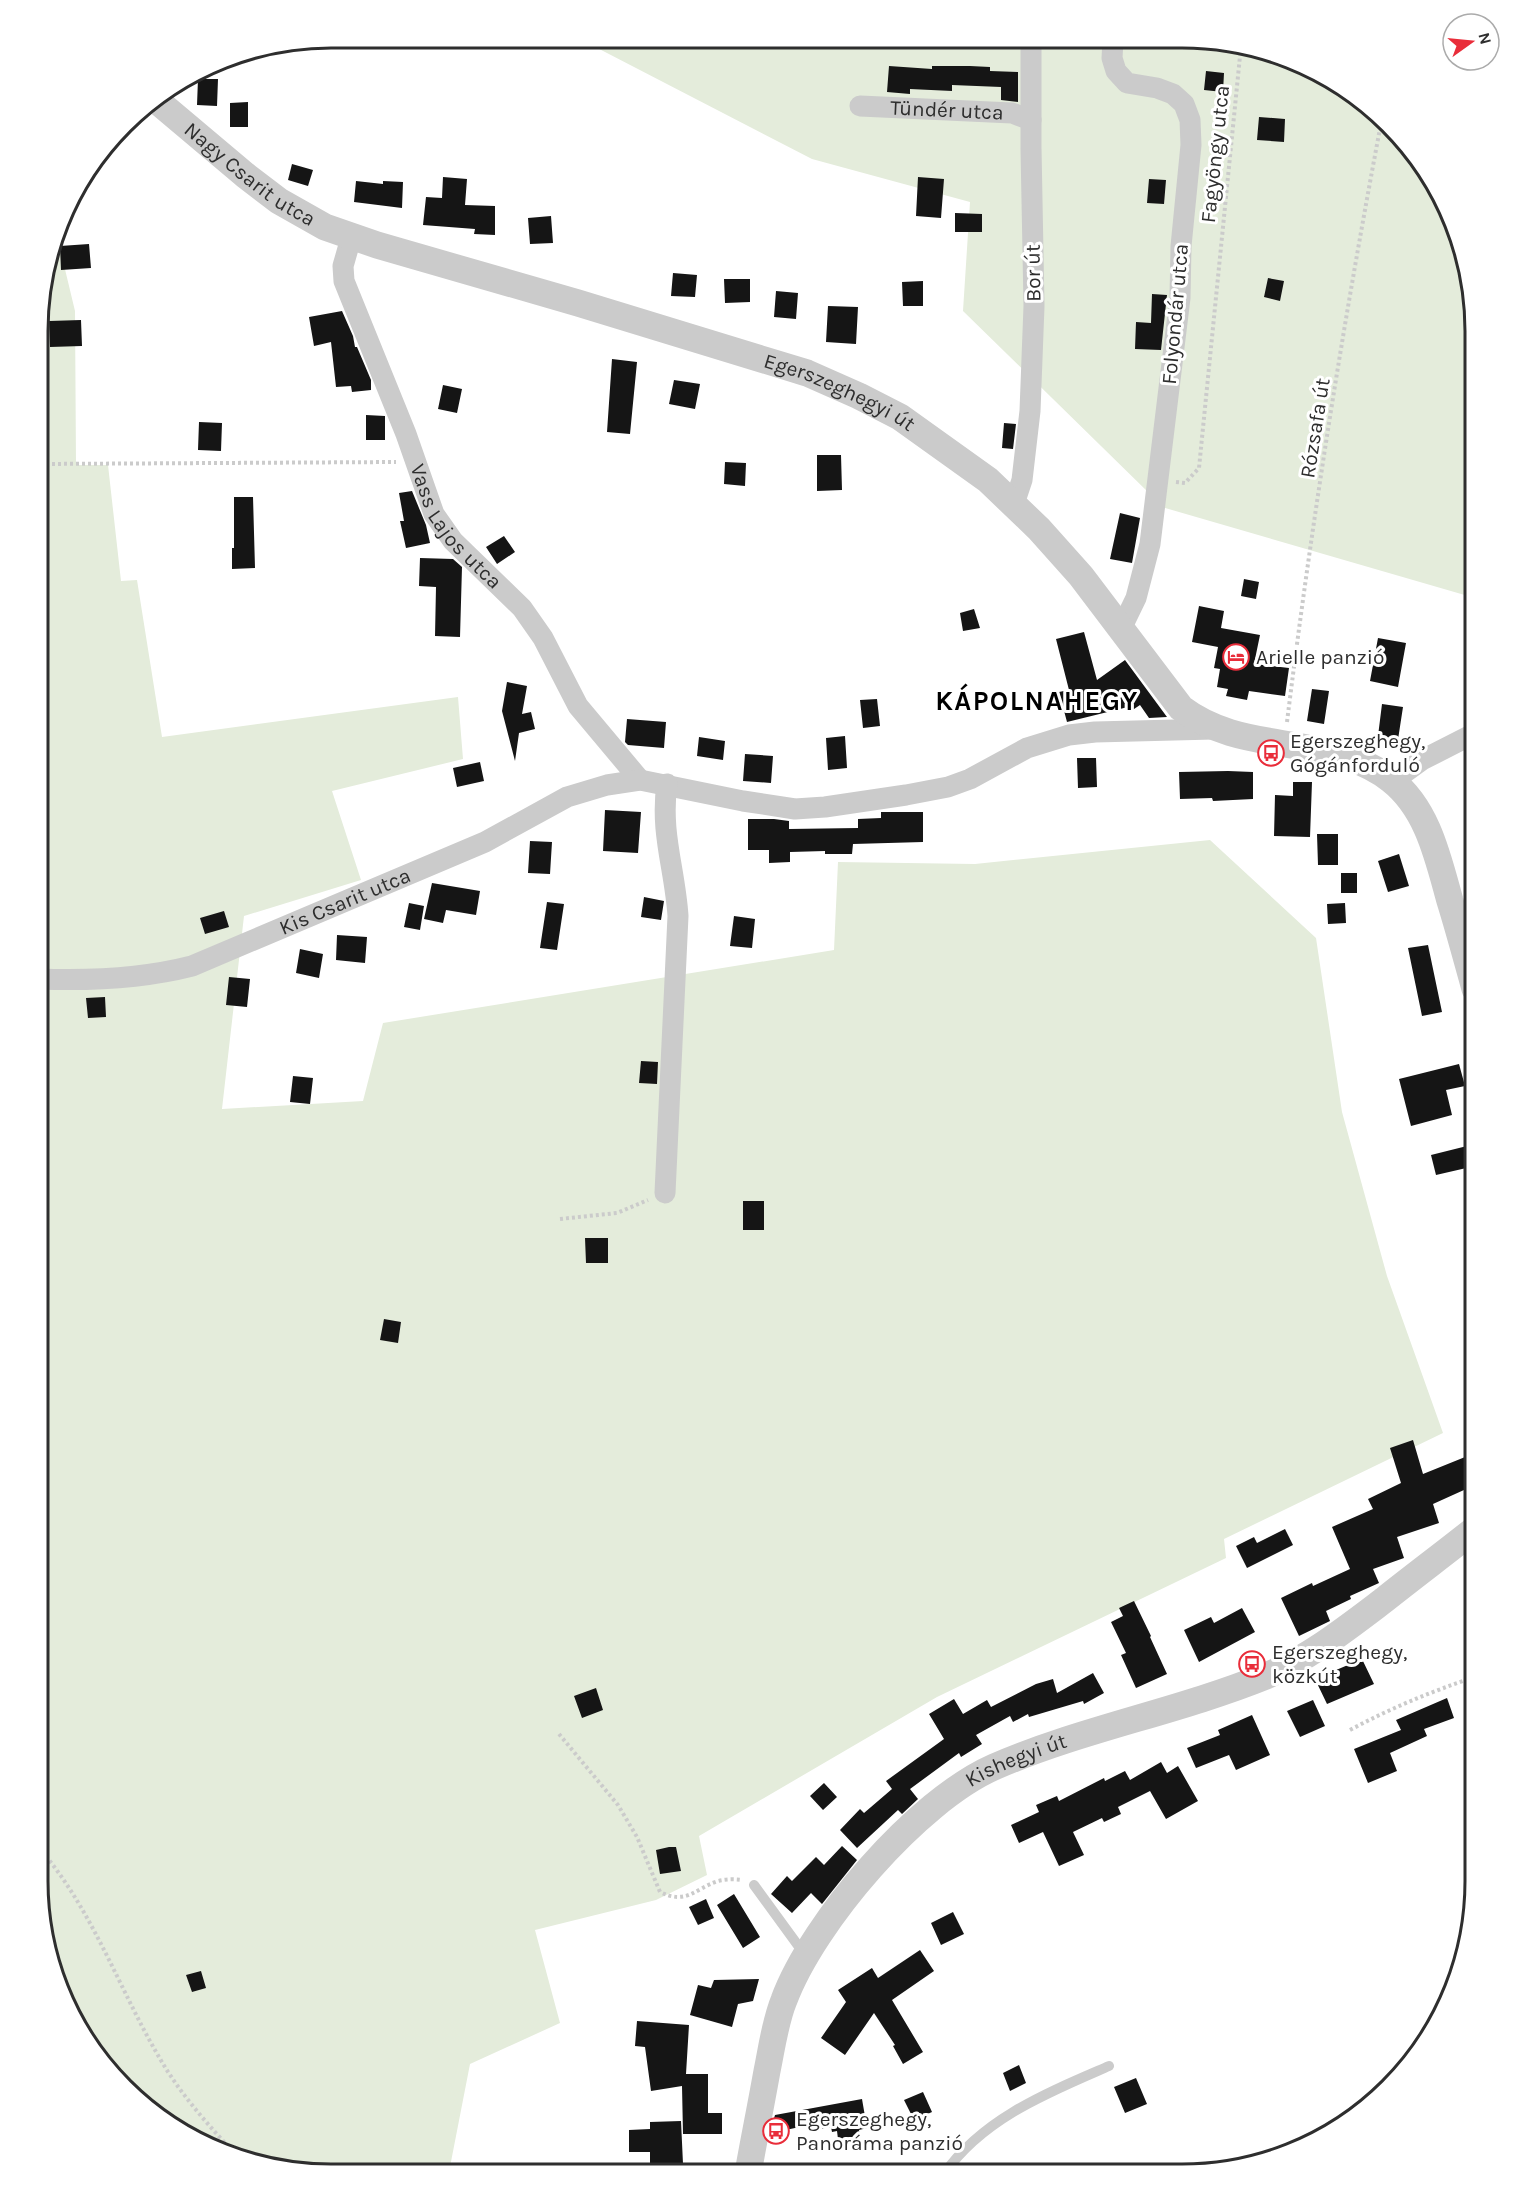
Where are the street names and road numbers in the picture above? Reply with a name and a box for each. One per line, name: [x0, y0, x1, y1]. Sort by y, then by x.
street label: Fagyöngy utca: [1196, 84, 1234, 224]
street label: Tündér utca: [890, 95, 1004, 125]
street label: Nagy Csarit utca: [180, 117, 320, 231]
street label: Folyondár utca: [1157, 243, 1193, 385]
street label: Bor út: [1020, 244, 1046, 302]
street label: Egerszeghegyi út: [761, 349, 920, 436]
street label: Rózsafa út: [1295, 376, 1335, 480]
street label: Vass Lajos utca: [405, 461, 507, 594]
street label: Kis Csarit utca: [275, 863, 414, 940]
street label: Kishegyi út: [961, 1729, 1070, 1792]

